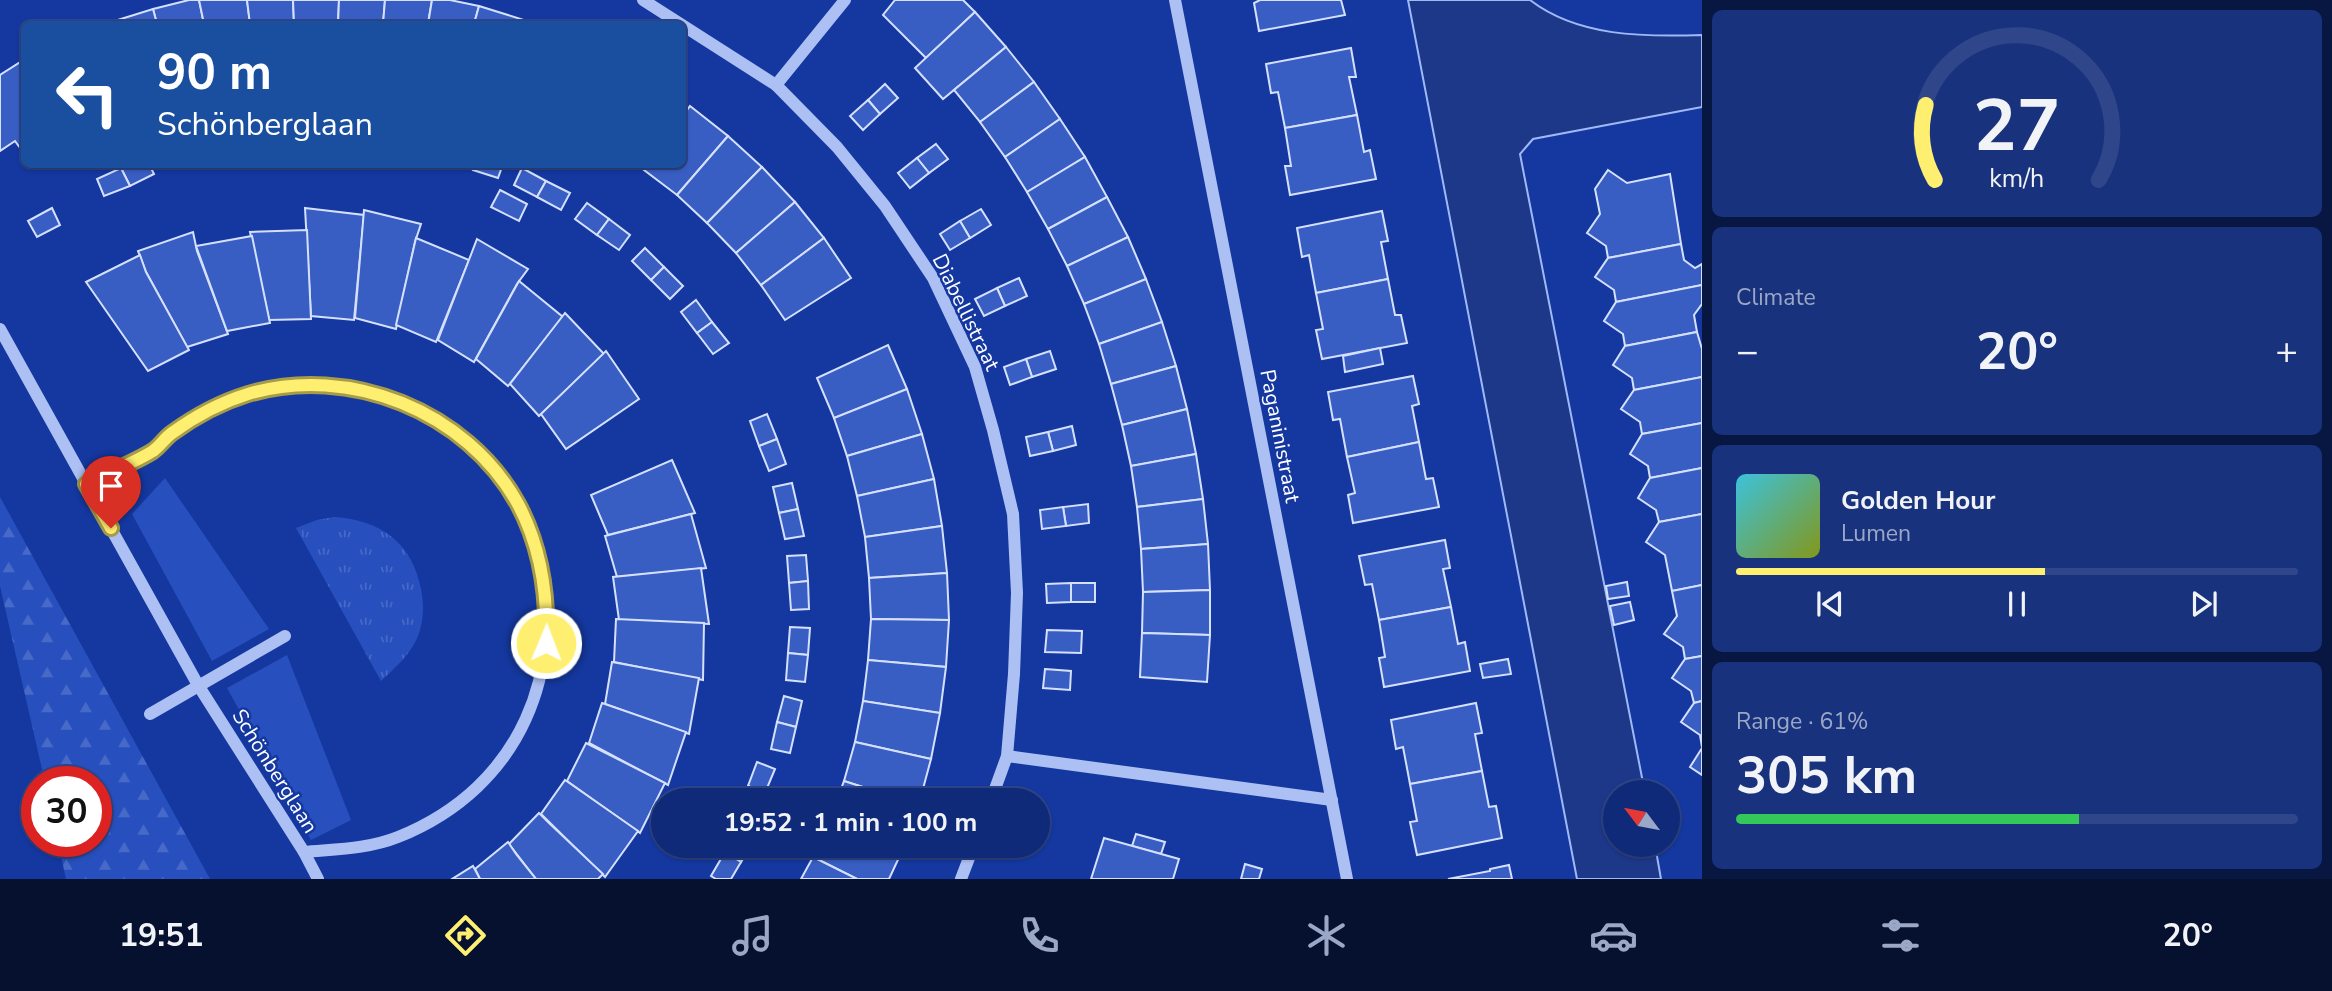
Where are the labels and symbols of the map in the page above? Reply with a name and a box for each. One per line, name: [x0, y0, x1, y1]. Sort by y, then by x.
street label: Diabellistraat: [926, 249, 1007, 376]
street label: Paganinistraat: [1253, 367, 1307, 506]
pin: [81, 456, 141, 528]
position arrow: [509, 606, 583, 680]
street label: Schönberglaan: [226, 704, 324, 838]
speed limit sign: 30: [21, 766, 112, 857]
north arrow: [1603, 780, 1680, 858]

